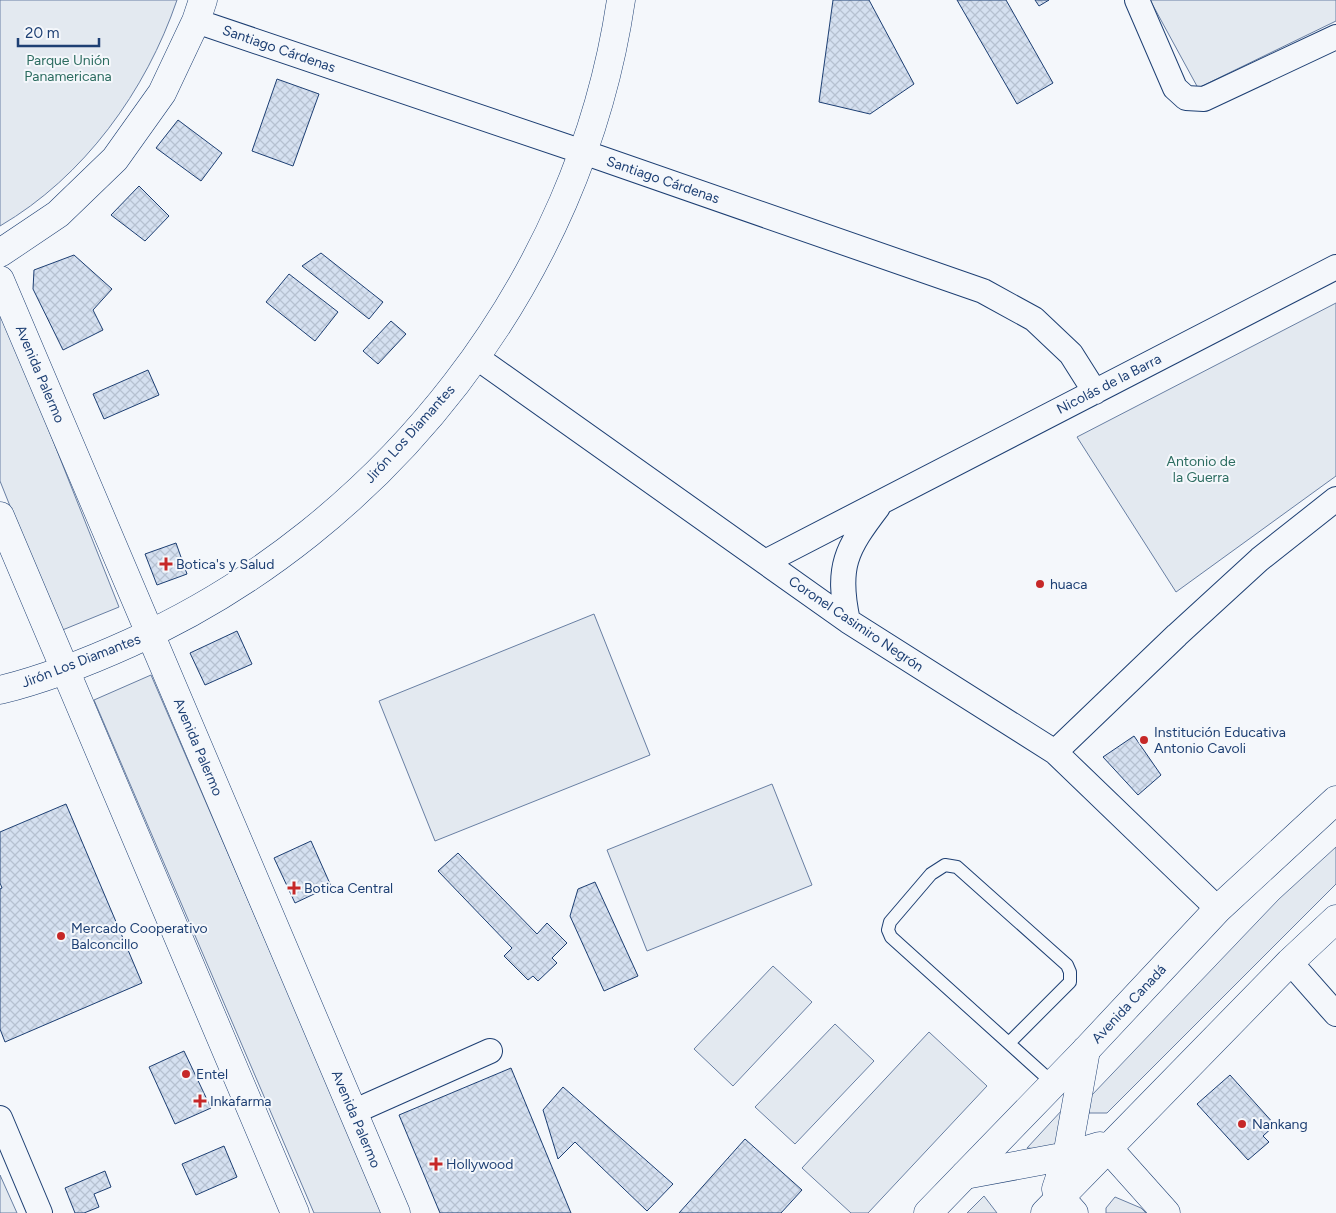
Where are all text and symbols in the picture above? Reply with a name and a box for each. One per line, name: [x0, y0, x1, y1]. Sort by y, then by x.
scale bar: [18, 15, 99, 47]
street label: Santiago Cárdenas: [220, 22, 338, 76]
text: 20 m: [25, 24, 59, 42]
park label: Parque Unión Panamericana: [24, 52, 112, 85]
street label: Santiago Cárdenas: [604, 153, 722, 207]
street label: Avenida Palermo: [12, 323, 68, 425]
street label: Nicolás de la Barra: [1054, 350, 1164, 418]
street label: Jirón Los Diamantes: [361, 381, 459, 487]
park label: Antonio de la Guerra: [1166, 453, 1236, 486]
place label: Botica's y Salud: [176, 556, 274, 573]
marker: Botica's y Salud: [160, 558, 172, 570]
street label: Coronel Casimiro Negrón: [785, 573, 927, 676]
place label: huaca: [1050, 576, 1087, 593]
marker: huaca: [1034, 578, 1046, 590]
street label: Jirón Los Diamantes: [19, 630, 143, 692]
street label: Avenida Palermo: [170, 696, 226, 798]
place label: Institución Educativa Antonio Cavoli: [1154, 724, 1286, 757]
marker: Institución Educativa Antonio Cavoli: [1138, 734, 1150, 746]
place label: Botica Central: [304, 880, 393, 897]
marker: Botica Central: [288, 882, 300, 894]
place label: Mercado Cooperativo Balconcillo: [71, 920, 208, 953]
marker: Mercado Cooperativo Balconcillo: [55, 930, 67, 942]
street label: Avenida Canadá: [1088, 961, 1170, 1047]
place label: Entel: [196, 1066, 228, 1083]
marker: Entel: [180, 1068, 192, 1080]
street label: Avenida Palermo: [328, 1068, 384, 1170]
place label: Inkafarma: [210, 1093, 271, 1110]
marker: Inkafarma: [194, 1095, 206, 1107]
place label: Nankang: [1252, 1116, 1308, 1133]
marker: Nankang: [1236, 1118, 1248, 1130]
place label: Hollywood: [446, 1156, 513, 1173]
marker: Hollywood: [430, 1158, 442, 1170]

